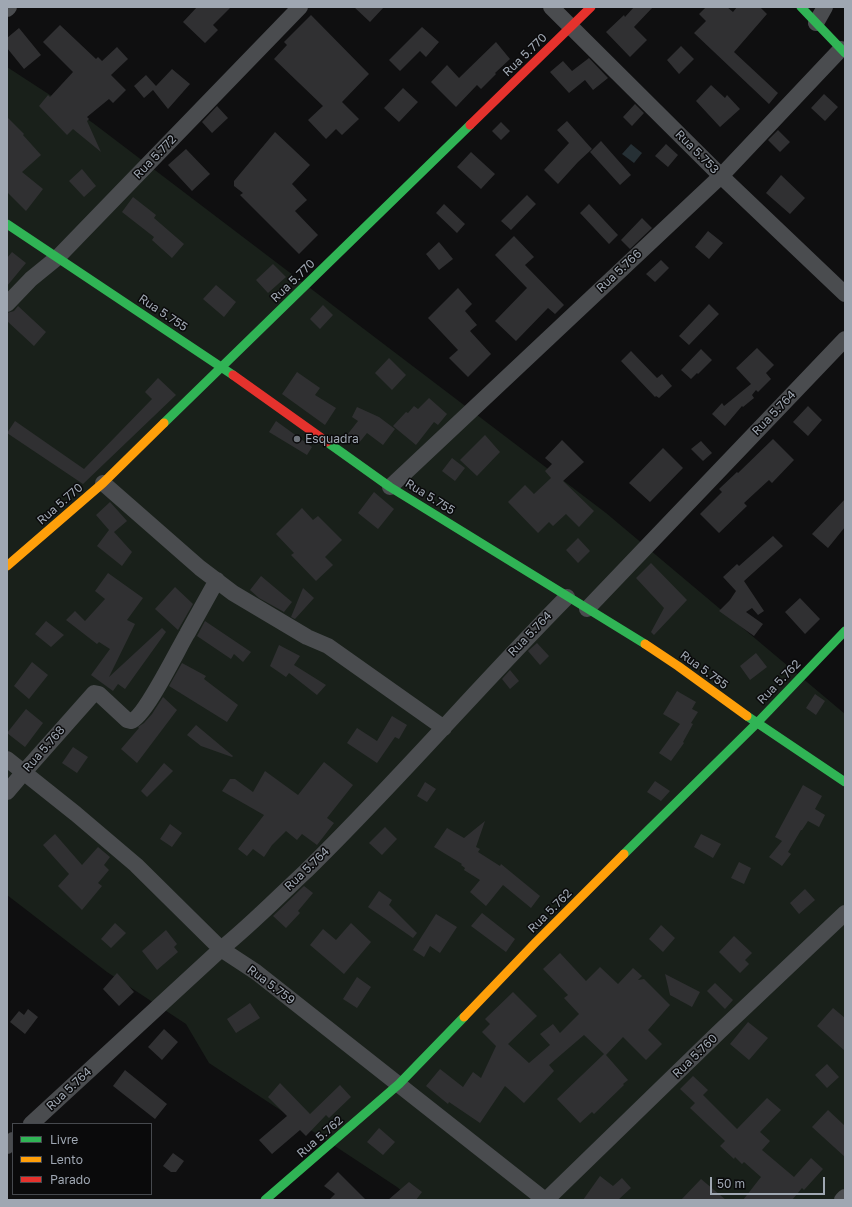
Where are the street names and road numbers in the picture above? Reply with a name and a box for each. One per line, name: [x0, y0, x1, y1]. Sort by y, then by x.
street label: Rua 5.770: [500, 30, 550, 80]
street label: Rua 5.753: [672, 127, 722, 177]
street label: Rua 5.772: [131, 132, 179, 182]
street label: Rua 5.766: [593, 247, 645, 295]
street label: Rua 5.770: [268, 256, 318, 306]
street label: Rua 5.755: [136, 291, 190, 335]
street label: Rua 5.764: [749, 388, 799, 438]
street label: Rua 5.755: [403, 476, 457, 518]
street label: Rua 5.770: [34, 480, 86, 528]
street label: Rua 5.764: [505, 609, 555, 659]
street label: Rua 5.755: [677, 648, 731, 692]
street label: Rua 5.762: [754, 657, 804, 707]
street label: Rua 5.768: [20, 723, 68, 775]
street label: Rua 5.764: [282, 844, 332, 894]
street label: Rua 5.762: [525, 886, 575, 936]
street label: Rua 5.759: [244, 962, 298, 1008]
street label: Rua 5.760: [670, 1031, 720, 1081]
street label: Rua 5.764: [43, 1064, 95, 1114]
street label: Rua 5.762: [294, 1113, 346, 1161]

